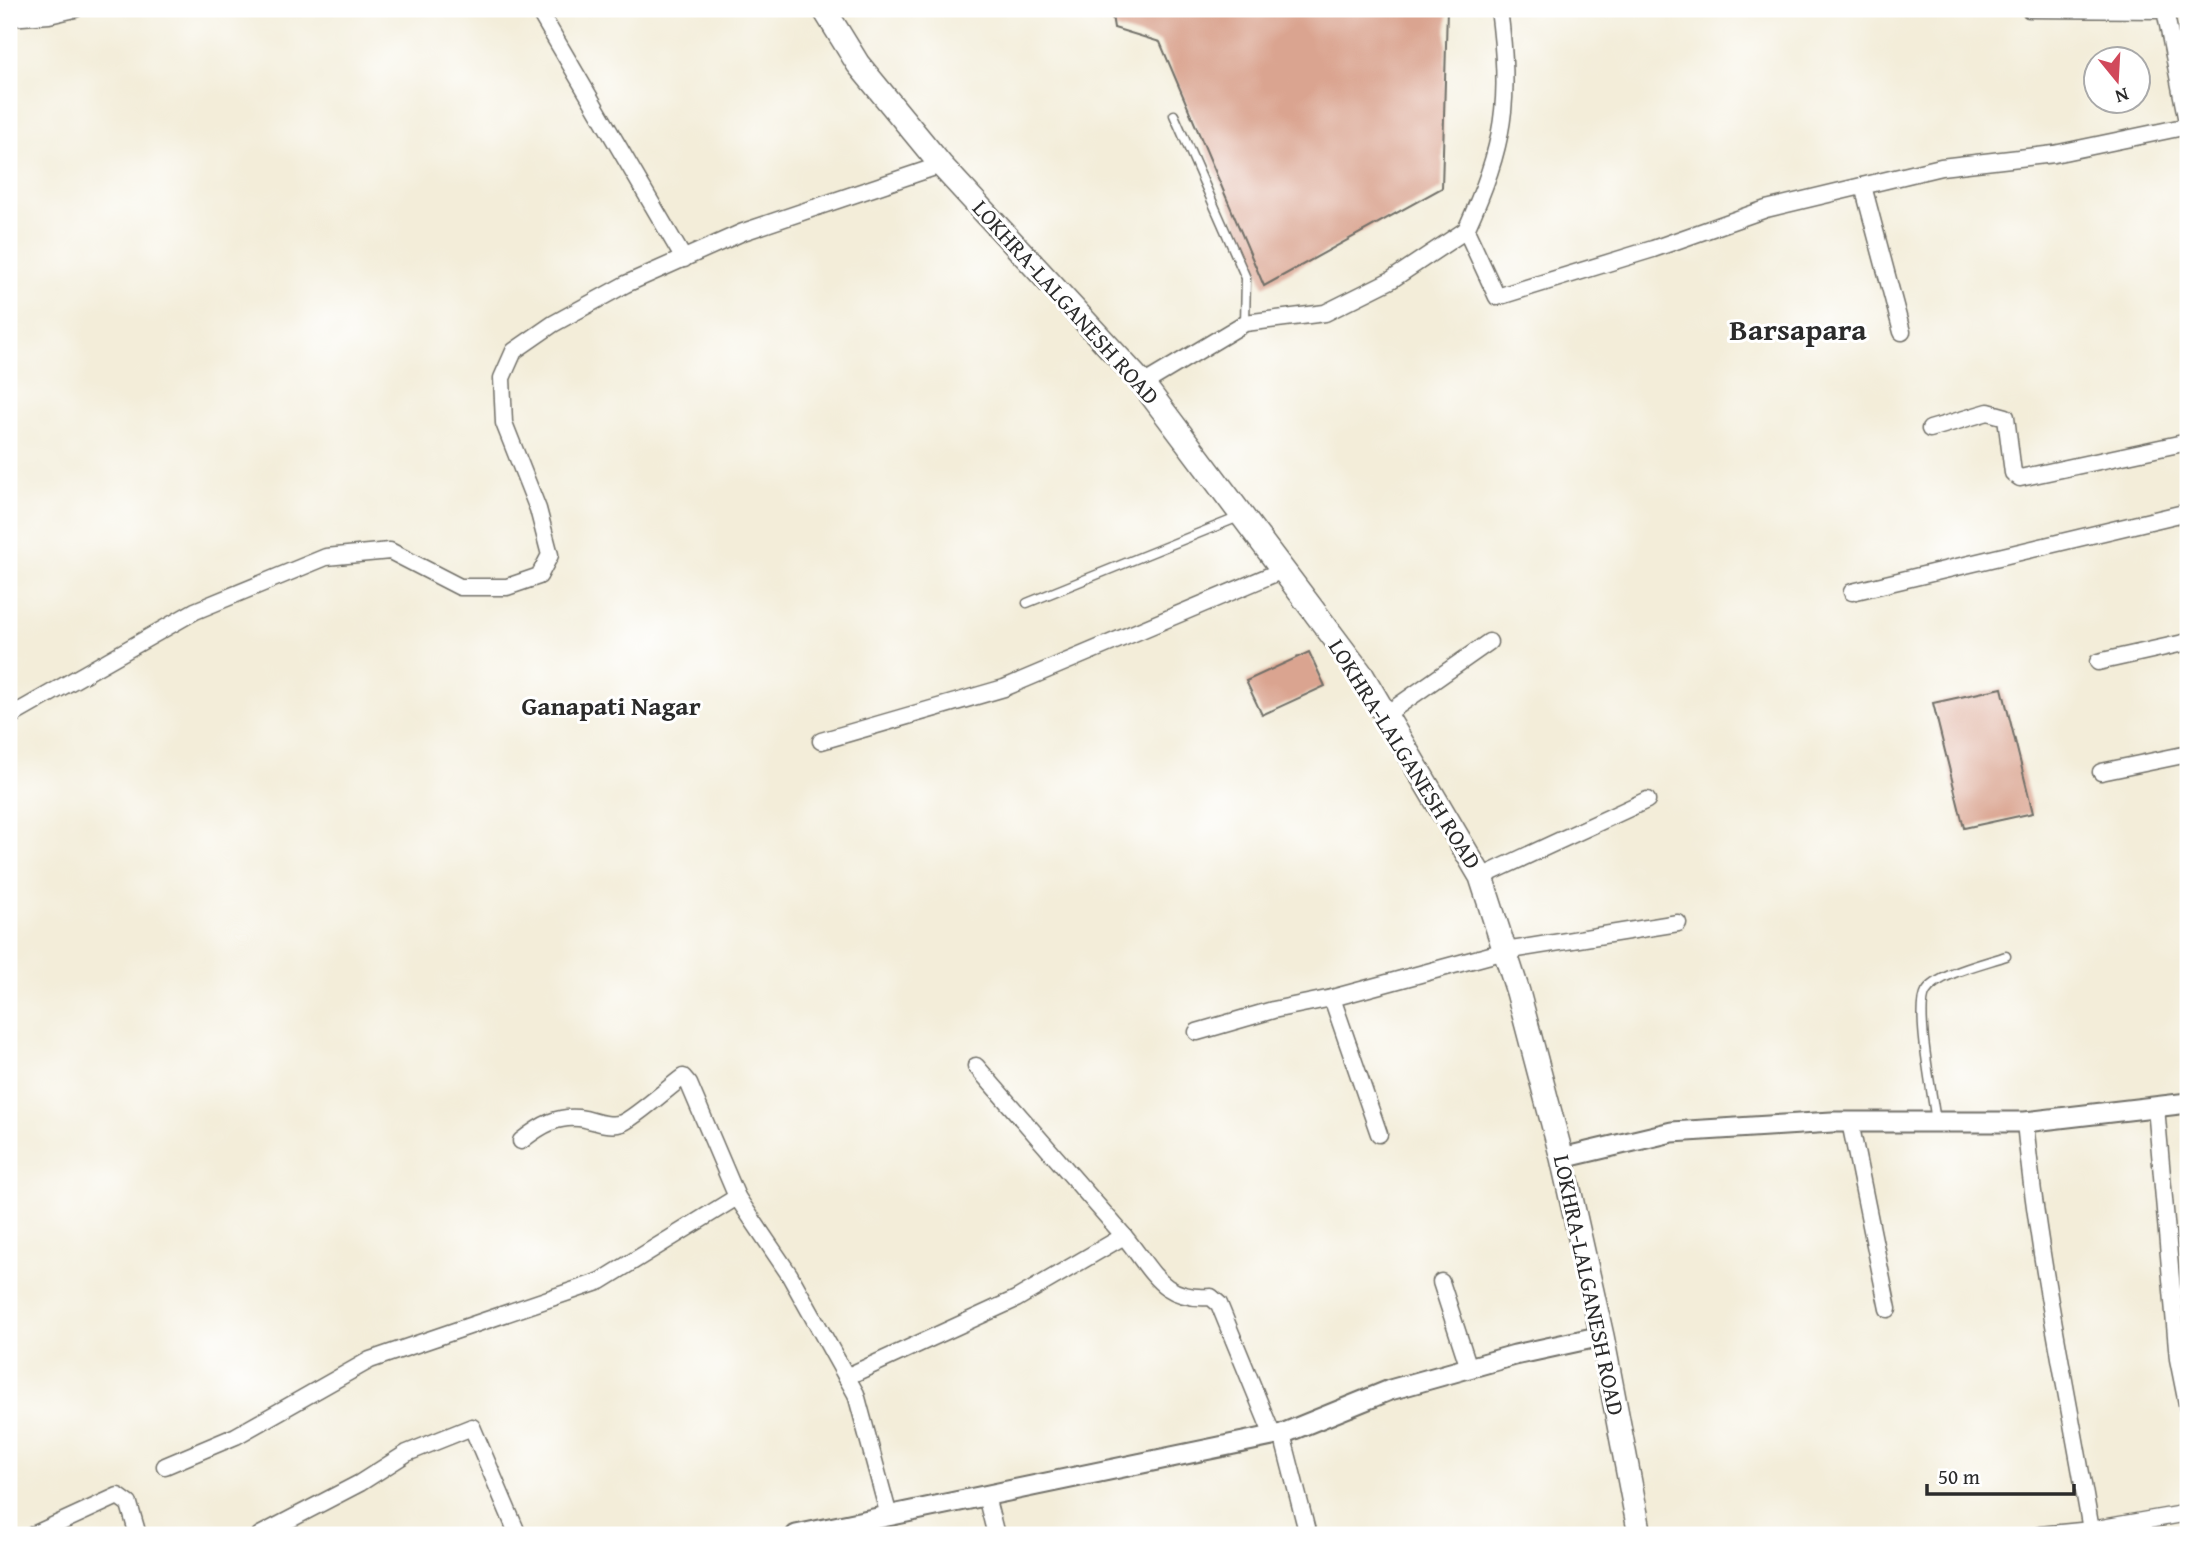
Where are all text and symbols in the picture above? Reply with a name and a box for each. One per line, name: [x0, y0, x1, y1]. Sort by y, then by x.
north arrow: [2082, 46, 2152, 116]
text: N: [2112, 81, 2133, 112]
street label: LOKHRA-LALGANESH ROAD: [965, 192, 1168, 411]
district label: Barsapara: [1729, 307, 1867, 351]
street label: LOKHRA-LALGANESH ROAD: [1321, 632, 1490, 875]
district label: Ganapati Nagar: [521, 686, 701, 725]
street label: LOKHRA-LALGANESH ROAD: [1546, 1152, 1633, 1418]
scale bar: [1927, 1453, 2074, 1497]
text: 50 m: [1938, 1461, 1980, 1492]

